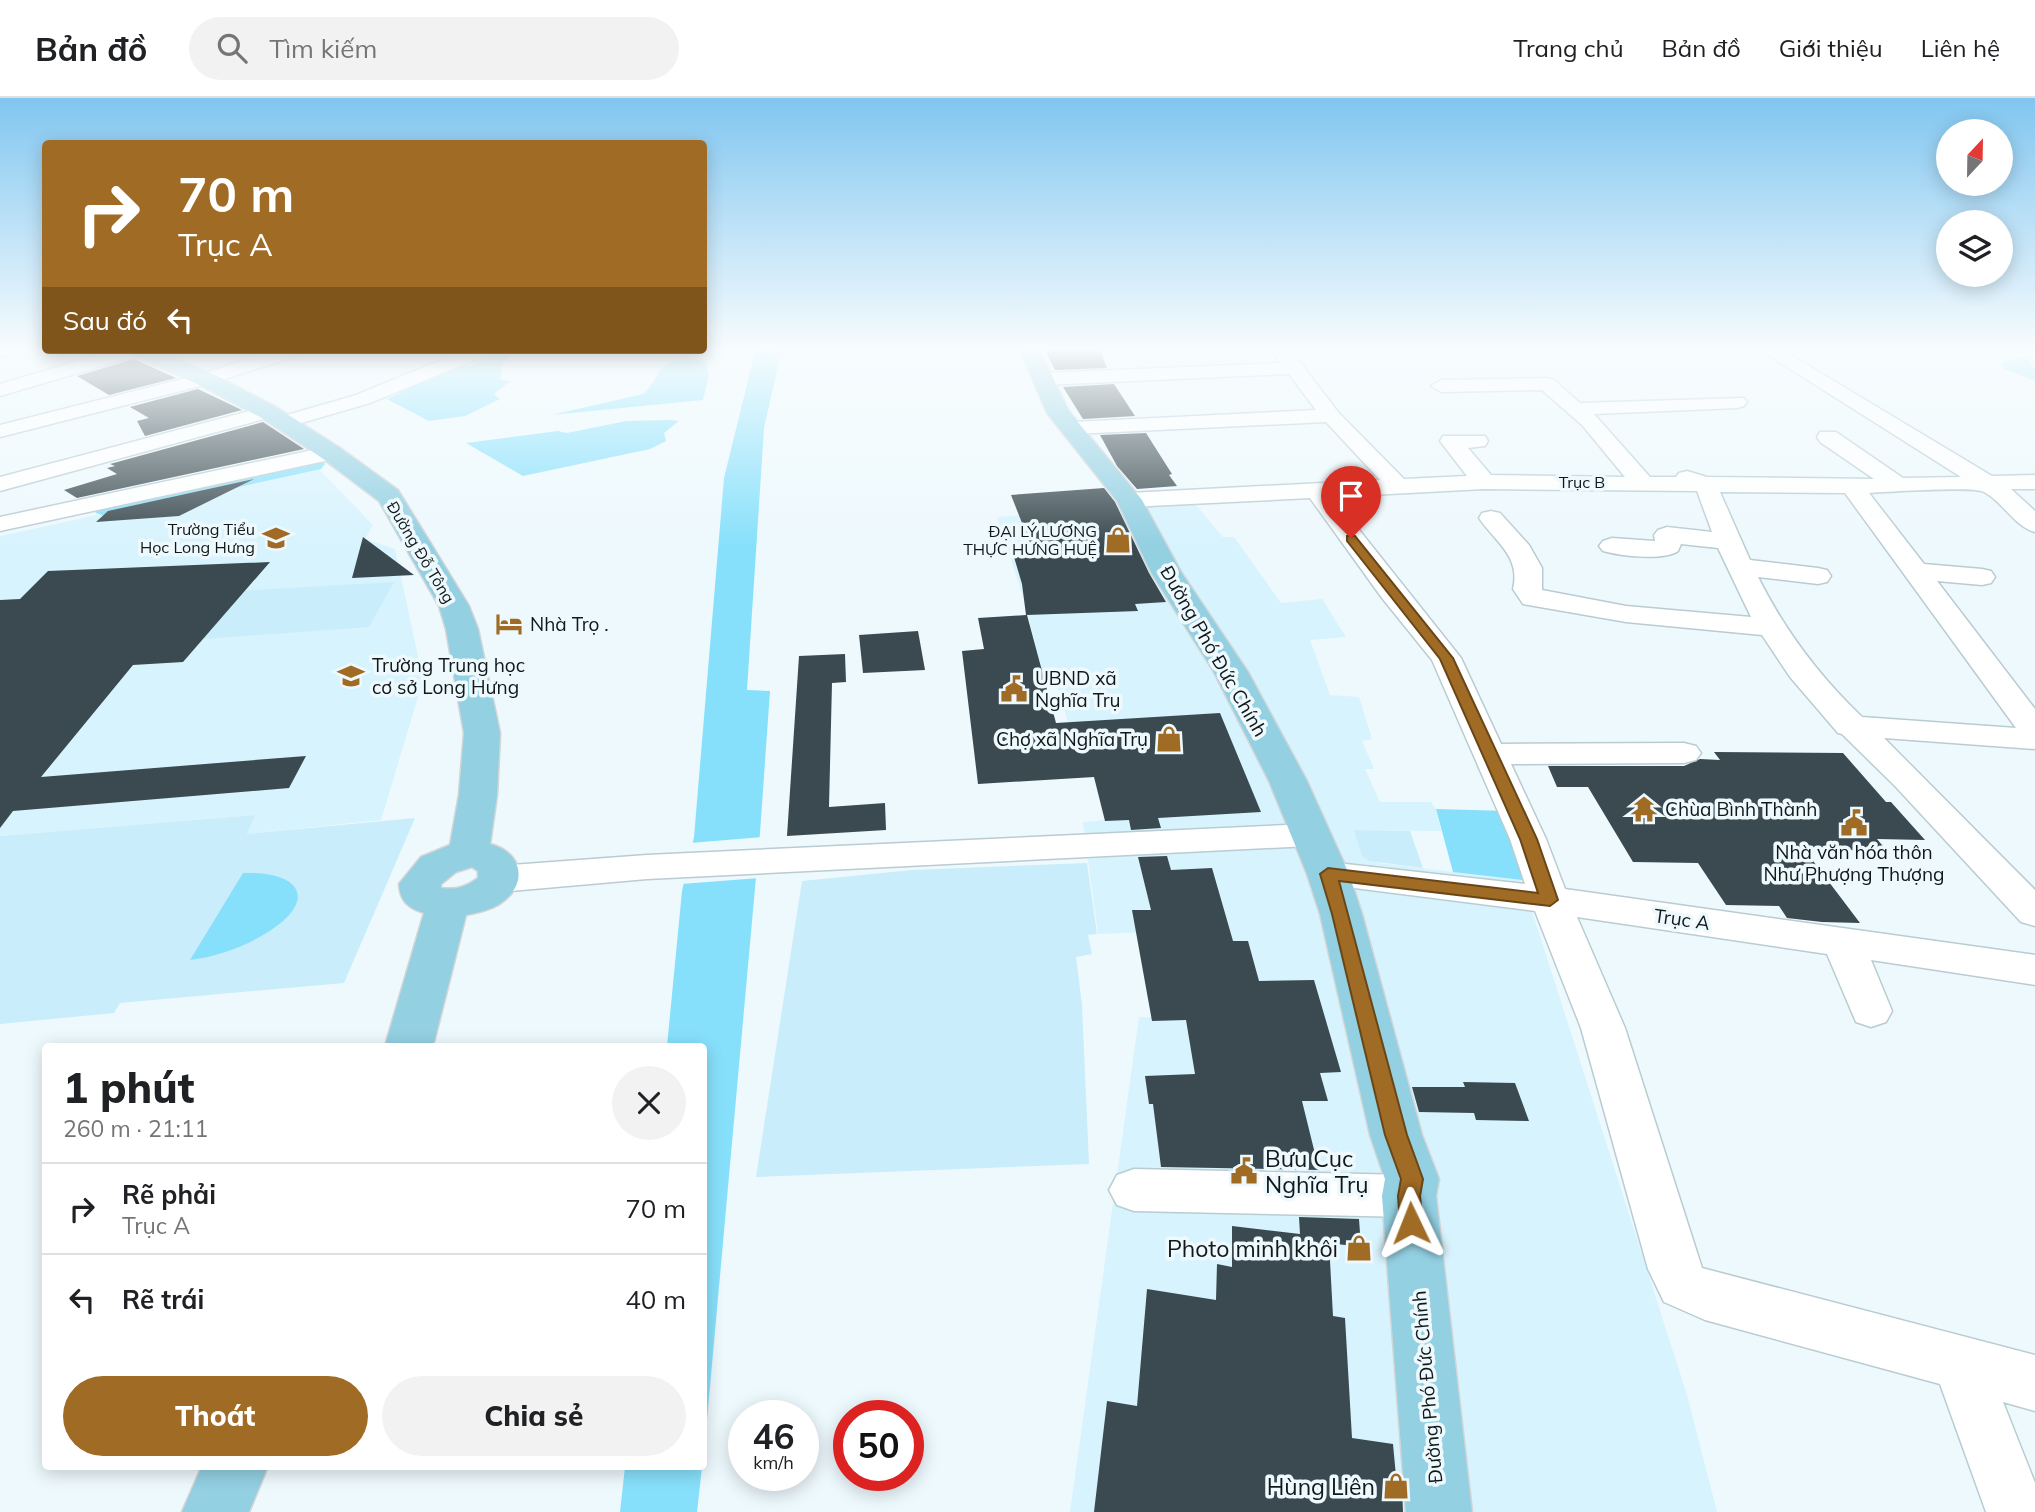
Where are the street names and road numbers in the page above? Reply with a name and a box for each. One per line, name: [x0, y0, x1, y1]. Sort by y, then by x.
street label: Trục B: [1559, 472, 1605, 492]
street label: Đường Đỗ Tông: [383, 497, 459, 607]
street label: Đường Phó Đức Chính: [1155, 561, 1273, 741]
street label: Trục A: [1652, 903, 1712, 935]
street label: Đường Phó Đức Chính: [1407, 1290, 1447, 1484]

